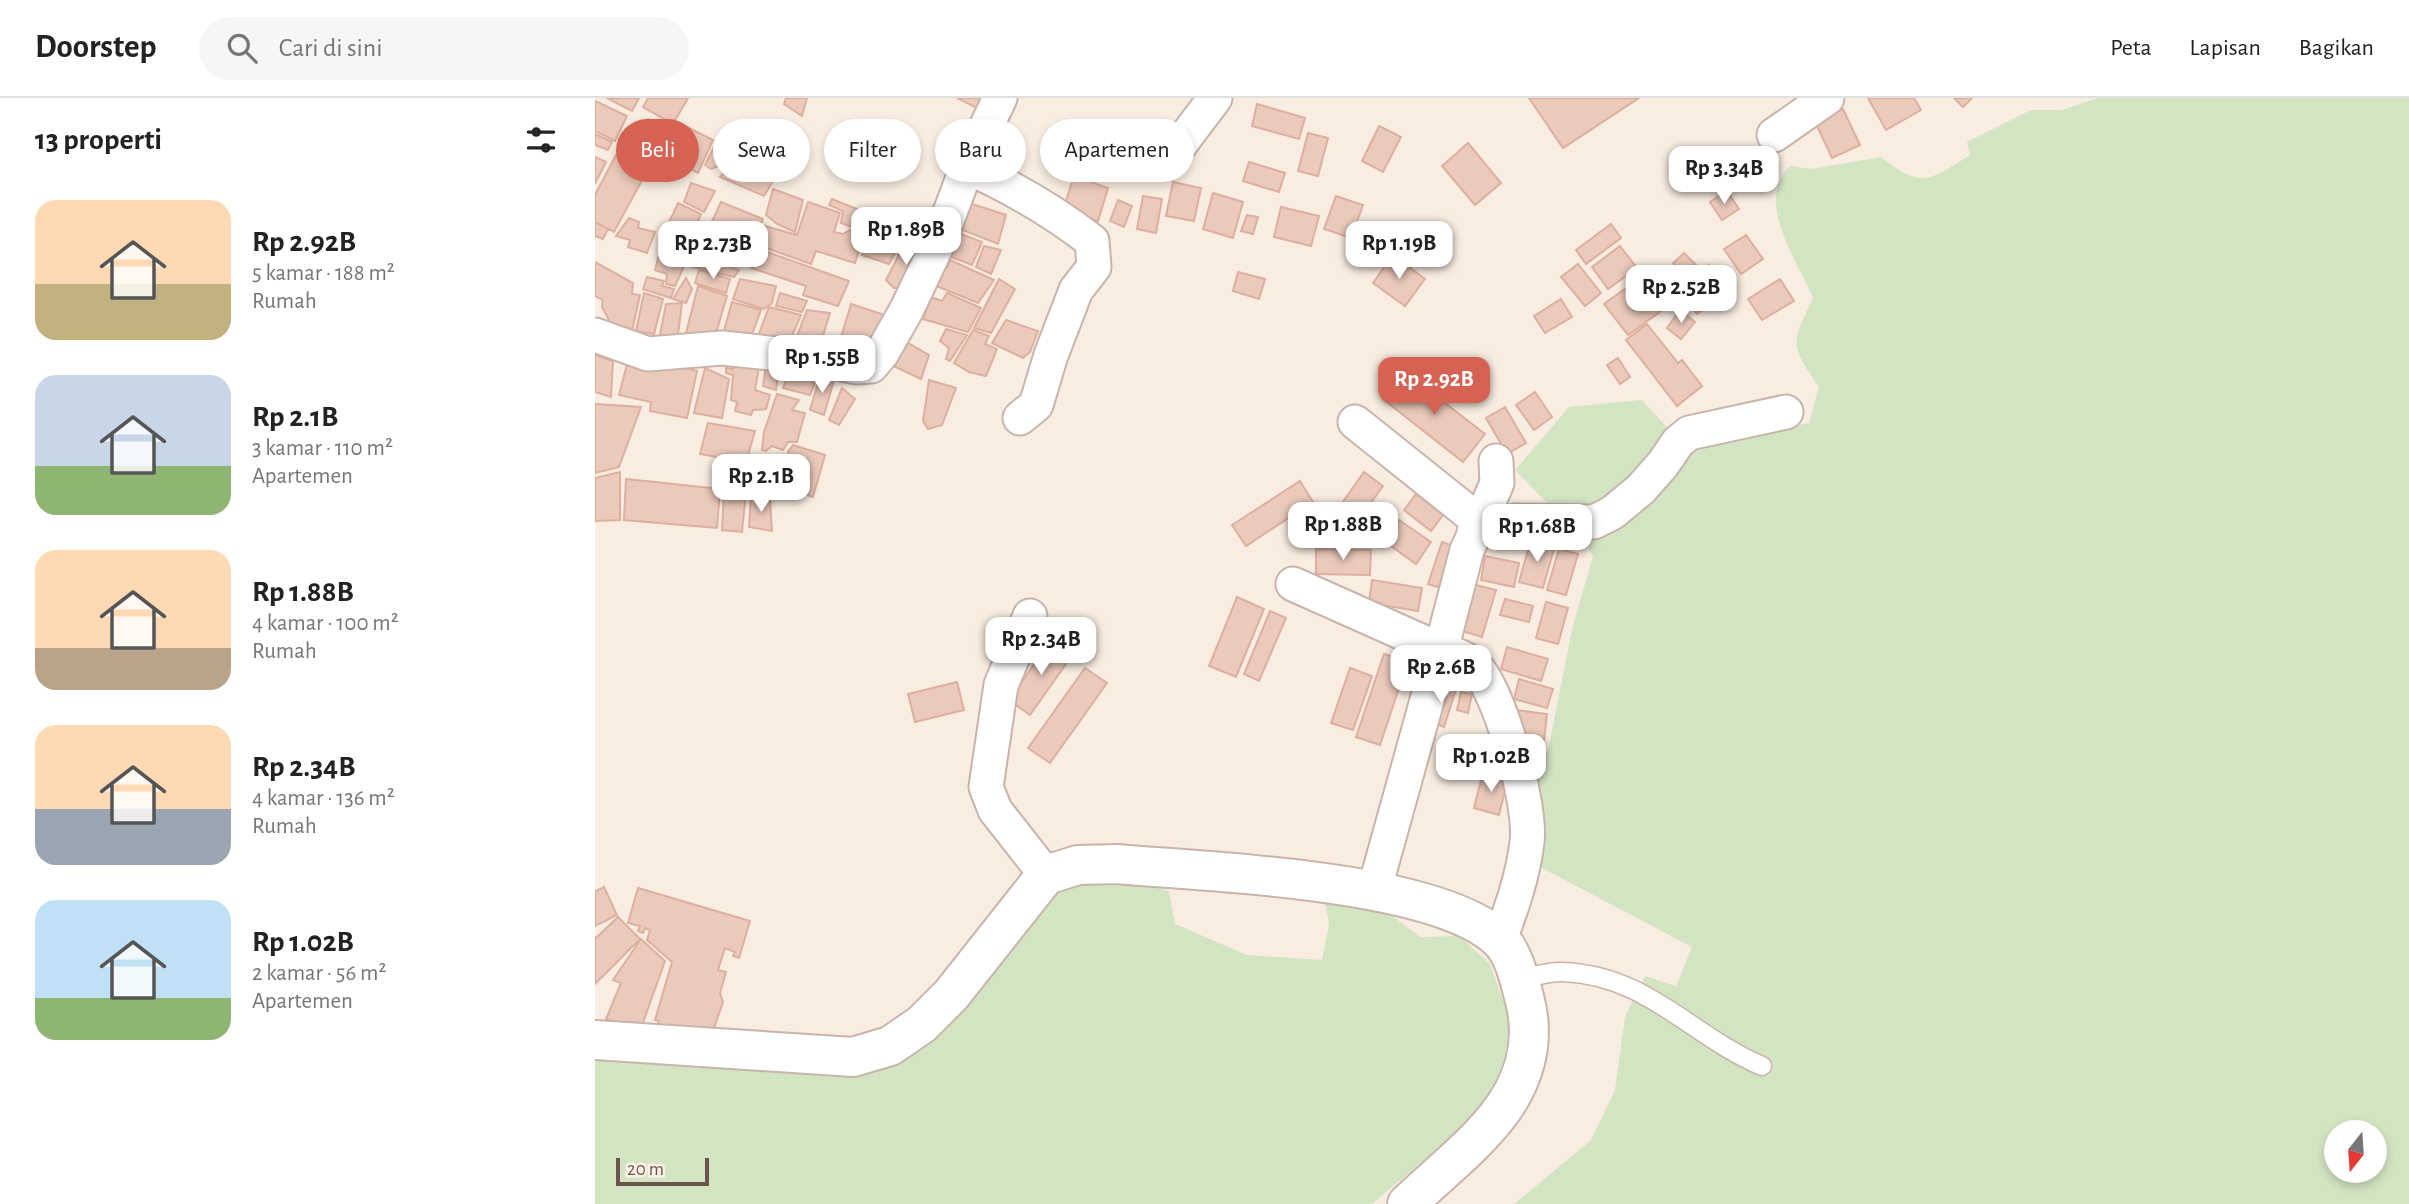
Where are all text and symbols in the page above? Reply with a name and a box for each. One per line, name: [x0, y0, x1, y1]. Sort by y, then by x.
search box: [199, 17, 689, 80]
icon: search: [223, 29, 261, 67]
text: Doorstep: [35, 31, 157, 64]
text: Cari di sini: [279, 35, 383, 61]
text: Peta: [2110, 36, 2152, 60]
text: Lapisan: [2190, 36, 2261, 60]
text: Bagikan: [2299, 36, 2374, 60]
chip: Beli: [616, 119, 699, 182]
chip: Sewa: [713, 119, 810, 182]
chip: Filter: [824, 119, 921, 182]
chip: Baru: [935, 119, 1026, 182]
chip: Apartemen: [1040, 119, 1194, 182]
icon: filters: [522, 121, 560, 159]
text: 13 properti: [35, 125, 162, 155]
pin: Rp 3.34B: [1652, 146, 1796, 206]
text: Rp 3.34B: [1685, 157, 1763, 180]
pin: Rp 1.89B: [834, 208, 978, 267]
text: Rp 1.89B: [867, 218, 945, 241]
pin: Rp 2.73B: [641, 222, 785, 281]
pin: Rp 1.19B: [1327, 222, 1471, 281]
text: Rp 2.92B: [252, 227, 356, 257]
icon: home: [91, 228, 175, 312]
text: Rp 2.73B: [674, 232, 752, 255]
text: Rp 1.19B: [1362, 232, 1436, 255]
text: 5 kamar · 188 m²: [252, 262, 395, 285]
pin: Rp 2.52B: [1609, 266, 1753, 325]
text: Rp 2.52B: [1642, 276, 1720, 299]
text: Rumah: [252, 290, 317, 313]
pin: Rp 1.55B: [750, 336, 894, 395]
text: Rp 1.55B: [784, 346, 860, 369]
pin: Rp 2.92B: [1362, 358, 1506, 417]
text: Rp 2.92B: [1394, 368, 1474, 391]
text: Rp 2.1B: [252, 402, 338, 432]
icon: home: [91, 403, 175, 487]
text: 3 kamar · 110 m²: [252, 437, 393, 460]
pin: Rp 2.1B: [696, 454, 826, 514]
text: Apartemen: [252, 465, 353, 488]
text: Rp 2.1B: [728, 465, 794, 488]
pin: Rp 1.88B: [1271, 503, 1415, 562]
pin: Rp 1.68B: [1465, 504, 1609, 564]
text: Rp 1.88B: [1304, 513, 1382, 536]
text: Rp 1.68B: [1498, 515, 1576, 538]
text: Rp 1.88B: [252, 577, 354, 607]
icon: home: [91, 578, 175, 662]
text: 4 kamar · 100 m²: [252, 612, 399, 635]
pin: Rp 2.34B: [969, 618, 1113, 677]
text: Rp 2.34B: [1001, 628, 1081, 651]
text: Rumah: [252, 640, 317, 663]
pin: Rp 2.6B: [1376, 646, 1506, 705]
text: Rp 2.6B: [1406, 656, 1476, 679]
pin: Rp 1.02B: [1419, 734, 1563, 794]
text: Rp 1.02B: [1452, 745, 1530, 768]
text: Rp 2.34B: [252, 752, 356, 782]
icon: home: [91, 753, 175, 837]
text: 4 kamar · 136 m²: [252, 787, 395, 810]
text: Rumah: [252, 815, 317, 838]
text: Rp 1.02B: [252, 927, 354, 957]
icon: home: [91, 928, 175, 1012]
text: 2 kamar · 56 m²: [252, 962, 386, 985]
text: Apartemen: [252, 990, 353, 1013]
north arrow: [2324, 1120, 2387, 1183]
map controls: [2324, 1120, 2387, 1183]
scale bar: [616, 1155, 709, 1187]
text: 20 m: [627, 1160, 664, 1179]

